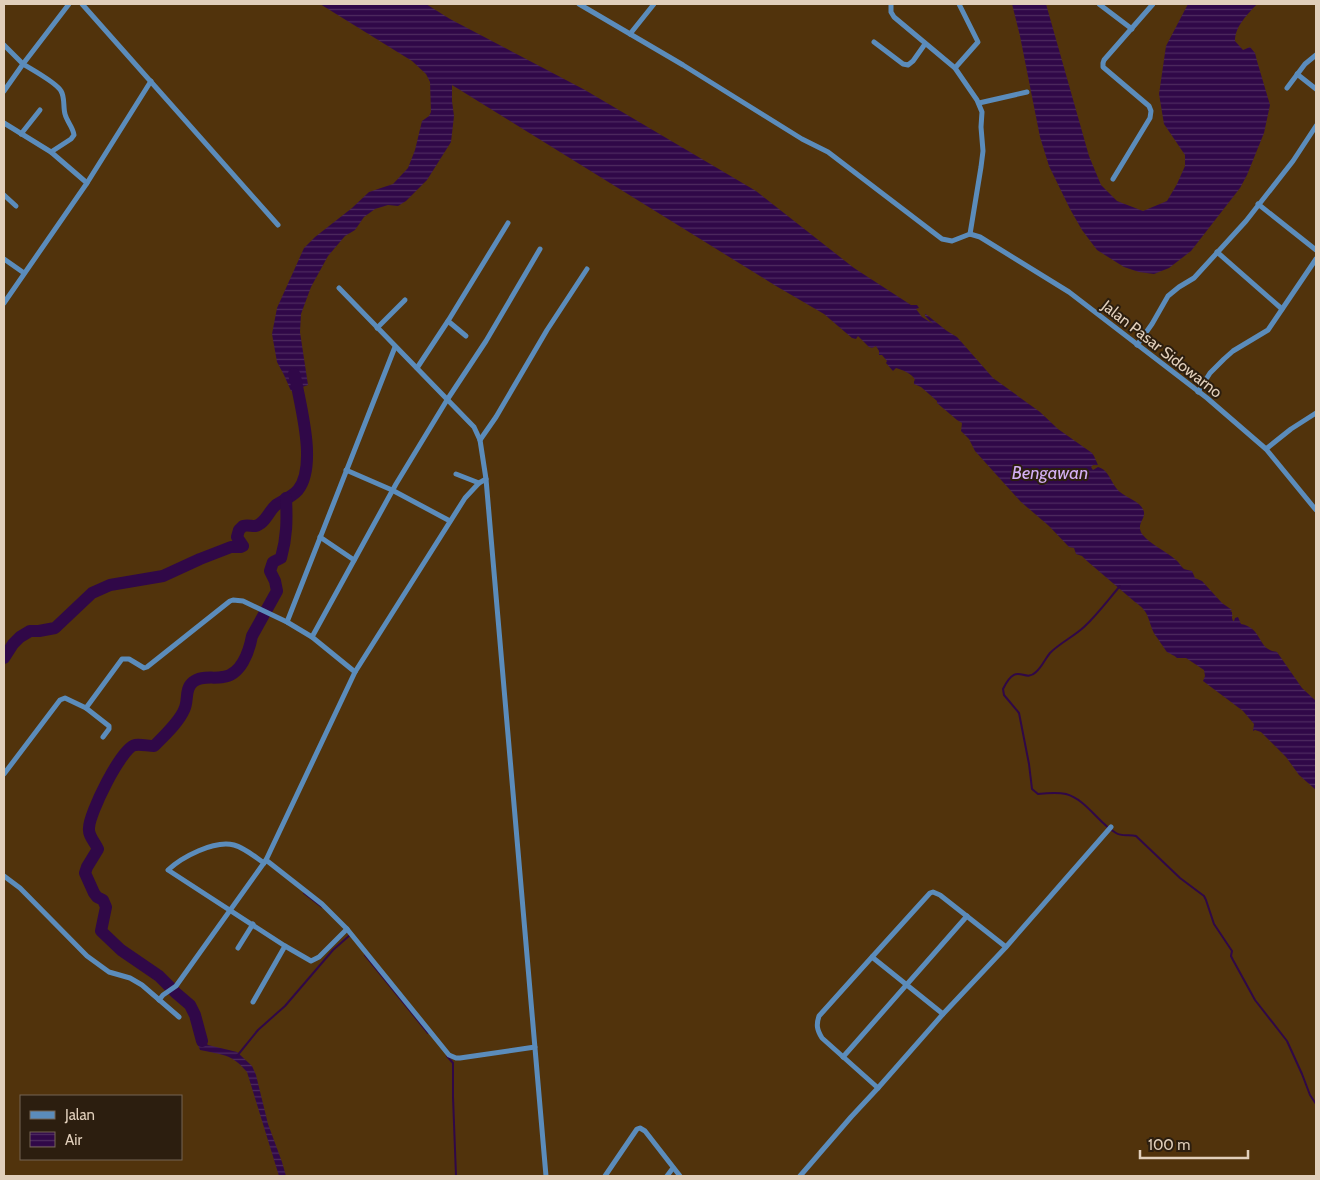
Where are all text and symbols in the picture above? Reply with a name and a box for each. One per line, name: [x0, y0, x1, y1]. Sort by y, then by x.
street label: Jalan Pasar Sidowarno: [1097, 296, 1226, 402]
water label: Bengawan: [1012, 462, 1088, 484]
legend: [20, 1095, 182, 1160]
text: Jalan: [64, 1106, 95, 1124]
scale bar: [1140, 1128, 1248, 1160]
text: Air: [65, 1131, 82, 1149]
text: 100 m: [1148, 1136, 1190, 1154]

